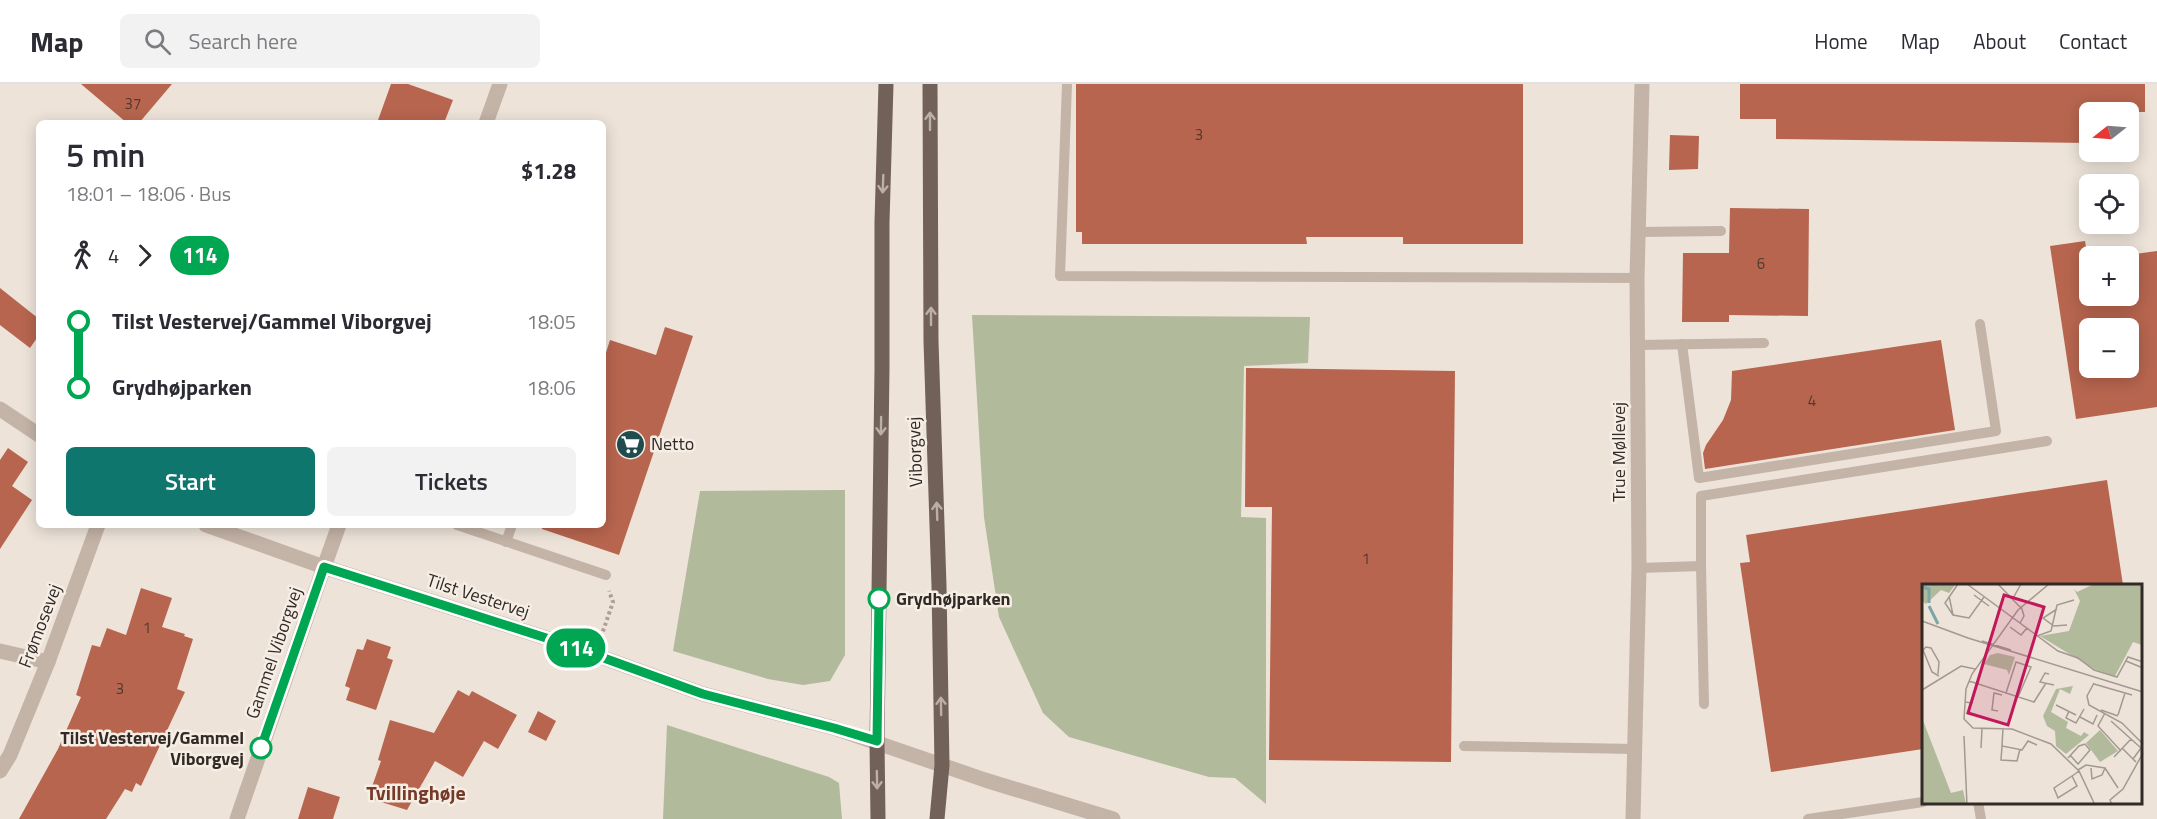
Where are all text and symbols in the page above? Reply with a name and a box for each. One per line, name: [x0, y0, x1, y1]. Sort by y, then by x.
search box: [120, 14, 540, 68]
text: Map: [30, 20, 84, 63]
text: Search here: [189, 24, 298, 58]
icon: search: [141, 25, 174, 58]
text: Home: [1814, 25, 1868, 57]
text: Map: [1901, 25, 1940, 57]
text: About: [1973, 25, 2026, 57]
text: Contact: [2059, 25, 2127, 57]
house number: 37: [125, 92, 141, 115]
north arrow: [2079, 102, 2139, 162]
map controls: [2079, 102, 2139, 378]
one-way arrow: [924, 112, 936, 132]
house number: 3: [1195, 123, 1203, 146]
text: 5 min: [66, 130, 145, 180]
text: $1.28: [521, 154, 576, 188]
one-way arrow: [877, 174, 889, 194]
button: locate: [2079, 174, 2139, 234]
text: 18:01 – 18:06 · Bus: [66, 178, 231, 209]
icon: walk: [66, 239, 99, 272]
icon: forward: [128, 239, 161, 272]
text: 114: [182, 239, 217, 271]
text: 4: [108, 240, 119, 271]
button: +: [2079, 246, 2139, 306]
house number: 6: [1757, 252, 1765, 275]
text: Tilst Vestervej/Gammel Viborgvej: [112, 304, 432, 338]
text: 18:05: [527, 306, 576, 337]
one-way arrow: [925, 307, 937, 327]
button: −: [2079, 318, 2139, 378]
text: Grydhøjparken: [112, 370, 252, 404]
text: 18:06: [527, 372, 576, 403]
house number: 4: [1808, 389, 1816, 412]
street label: True Møllevej: [1605, 402, 1632, 502]
one-way arrow: [875, 416, 887, 436]
street label: Viborgvej: [900, 416, 929, 488]
supermarket icon: Netto: [614, 428, 646, 460]
place label: Netto: [651, 430, 694, 457]
button: Start: [66, 447, 315, 516]
button: Tickets: [327, 447, 576, 516]
one-way arrow: [931, 502, 942, 522]
house number: 1: [1362, 547, 1370, 570]
street label: Tilst Vestervej: [423, 566, 533, 625]
street label: Frømosevej: [11, 580, 68, 672]
street label: Gammel Viborgvej: [238, 583, 309, 722]
inset map: [1922, 584, 2142, 804]
place label: Grydhøjparken: [896, 585, 1011, 612]
marker: Grydhøjparken: [868, 588, 890, 610]
house number: 1: [143, 616, 151, 639]
line badge: 114: [542, 628, 610, 668]
text: 114: [558, 632, 594, 664]
house number: 3: [116, 677, 124, 700]
one-way arrow: [935, 697, 947, 717]
place label: Tilst Vestervej/Gammel Viborgvej: [60, 724, 244, 772]
marker: Tilst Vestervej/Gammel Viborgvej: [250, 737, 272, 759]
one-way arrow: [872, 770, 883, 790]
district label: Tvillinghøje: [366, 777, 466, 808]

